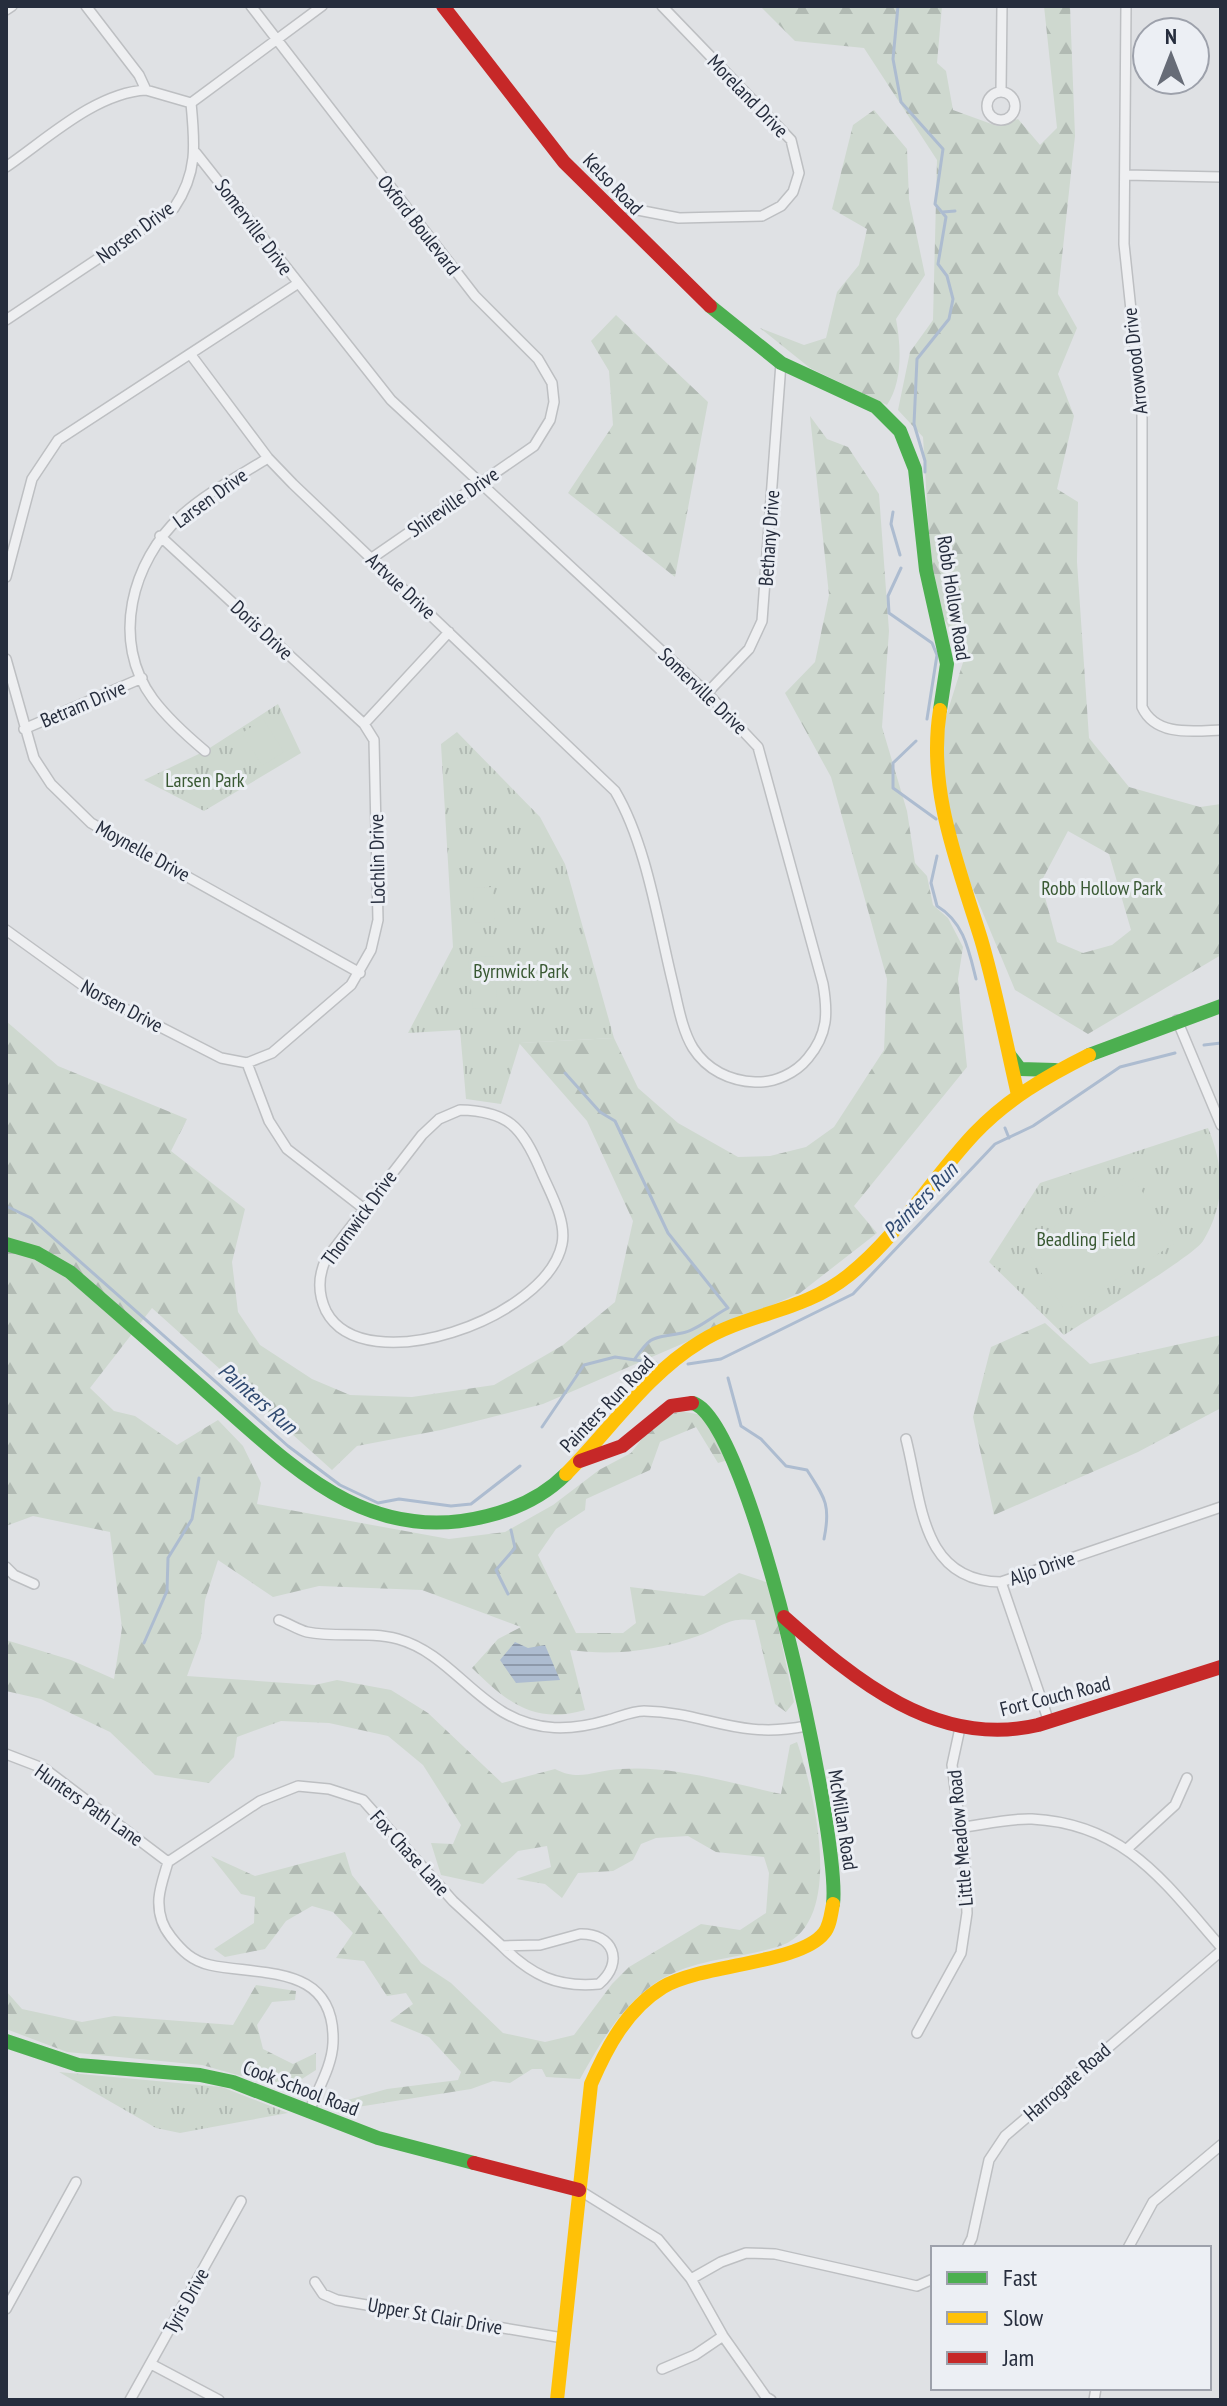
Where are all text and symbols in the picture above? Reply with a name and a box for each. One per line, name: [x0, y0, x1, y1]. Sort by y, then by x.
north arrow: [1131, 16, 1211, 96]
text: N: [1165, 22, 1177, 50]
street label: Moreland Drive: [702, 49, 794, 143]
street label: Kelso Road: [577, 148, 649, 220]
street label: Oxford Boulevard: [372, 170, 466, 280]
street label: Somerville Drive: [209, 174, 299, 280]
street label: Norsen Drive: [91, 195, 179, 269]
street label: Arrowood Drive: [1116, 306, 1154, 416]
street label: Shireville Drive: [402, 461, 504, 543]
street label: Larsen Drive: [168, 462, 252, 534]
street label: Bethany Drive: [753, 489, 785, 587]
street label: Robb Hollow Road: [931, 534, 977, 662]
street label: Artvue Drive: [361, 547, 441, 625]
street label: Doris Drive: [225, 594, 299, 666]
street label: Somerville Drive: [653, 642, 753, 740]
street label: Betram Drive: [36, 674, 130, 734]
park label: Larsen Park: [165, 767, 245, 793]
street label: Moynelle Drive: [91, 814, 195, 888]
street label: Lochlin Drive: [363, 814, 391, 904]
park label: Robb Hollow Park: [1041, 875, 1163, 901]
park label: Byrnwick Park: [473, 958, 569, 984]
street label: Norsen Drive: [76, 974, 168, 1038]
water label: Painters Run: [877, 1155, 964, 1244]
street label: Thornwick Drive: [316, 1165, 402, 1271]
park label: Beadling Field: [1036, 1226, 1136, 1252]
street label: Painters Run Road: [554, 1350, 660, 1458]
water label: Painters Run: [213, 1356, 304, 1441]
street label: Aljo Drive: [1006, 1545, 1078, 1591]
street label: Fort Couch Road: [997, 1670, 1113, 1722]
street label: Hunters Path Lane: [30, 1758, 148, 1852]
street label: McMillan Road: [822, 1768, 864, 1872]
street label: Little Meadow Road: [941, 1769, 979, 1907]
street label: Fox Chase Lane: [365, 1805, 455, 1901]
street label: Harrogate Road: [1018, 2037, 1116, 2127]
street label: Cook School Road: [239, 2054, 363, 2122]
legend: [931, 2246, 1211, 2390]
text: Fast: [1003, 2262, 1038, 2293]
street label: Tyris Drive: [157, 2263, 215, 2339]
street label: Upper St Clair Drive: [366, 2291, 504, 2341]
text: Slow: [1003, 2302, 1044, 2333]
text: Jam: [1002, 2342, 1034, 2373]

